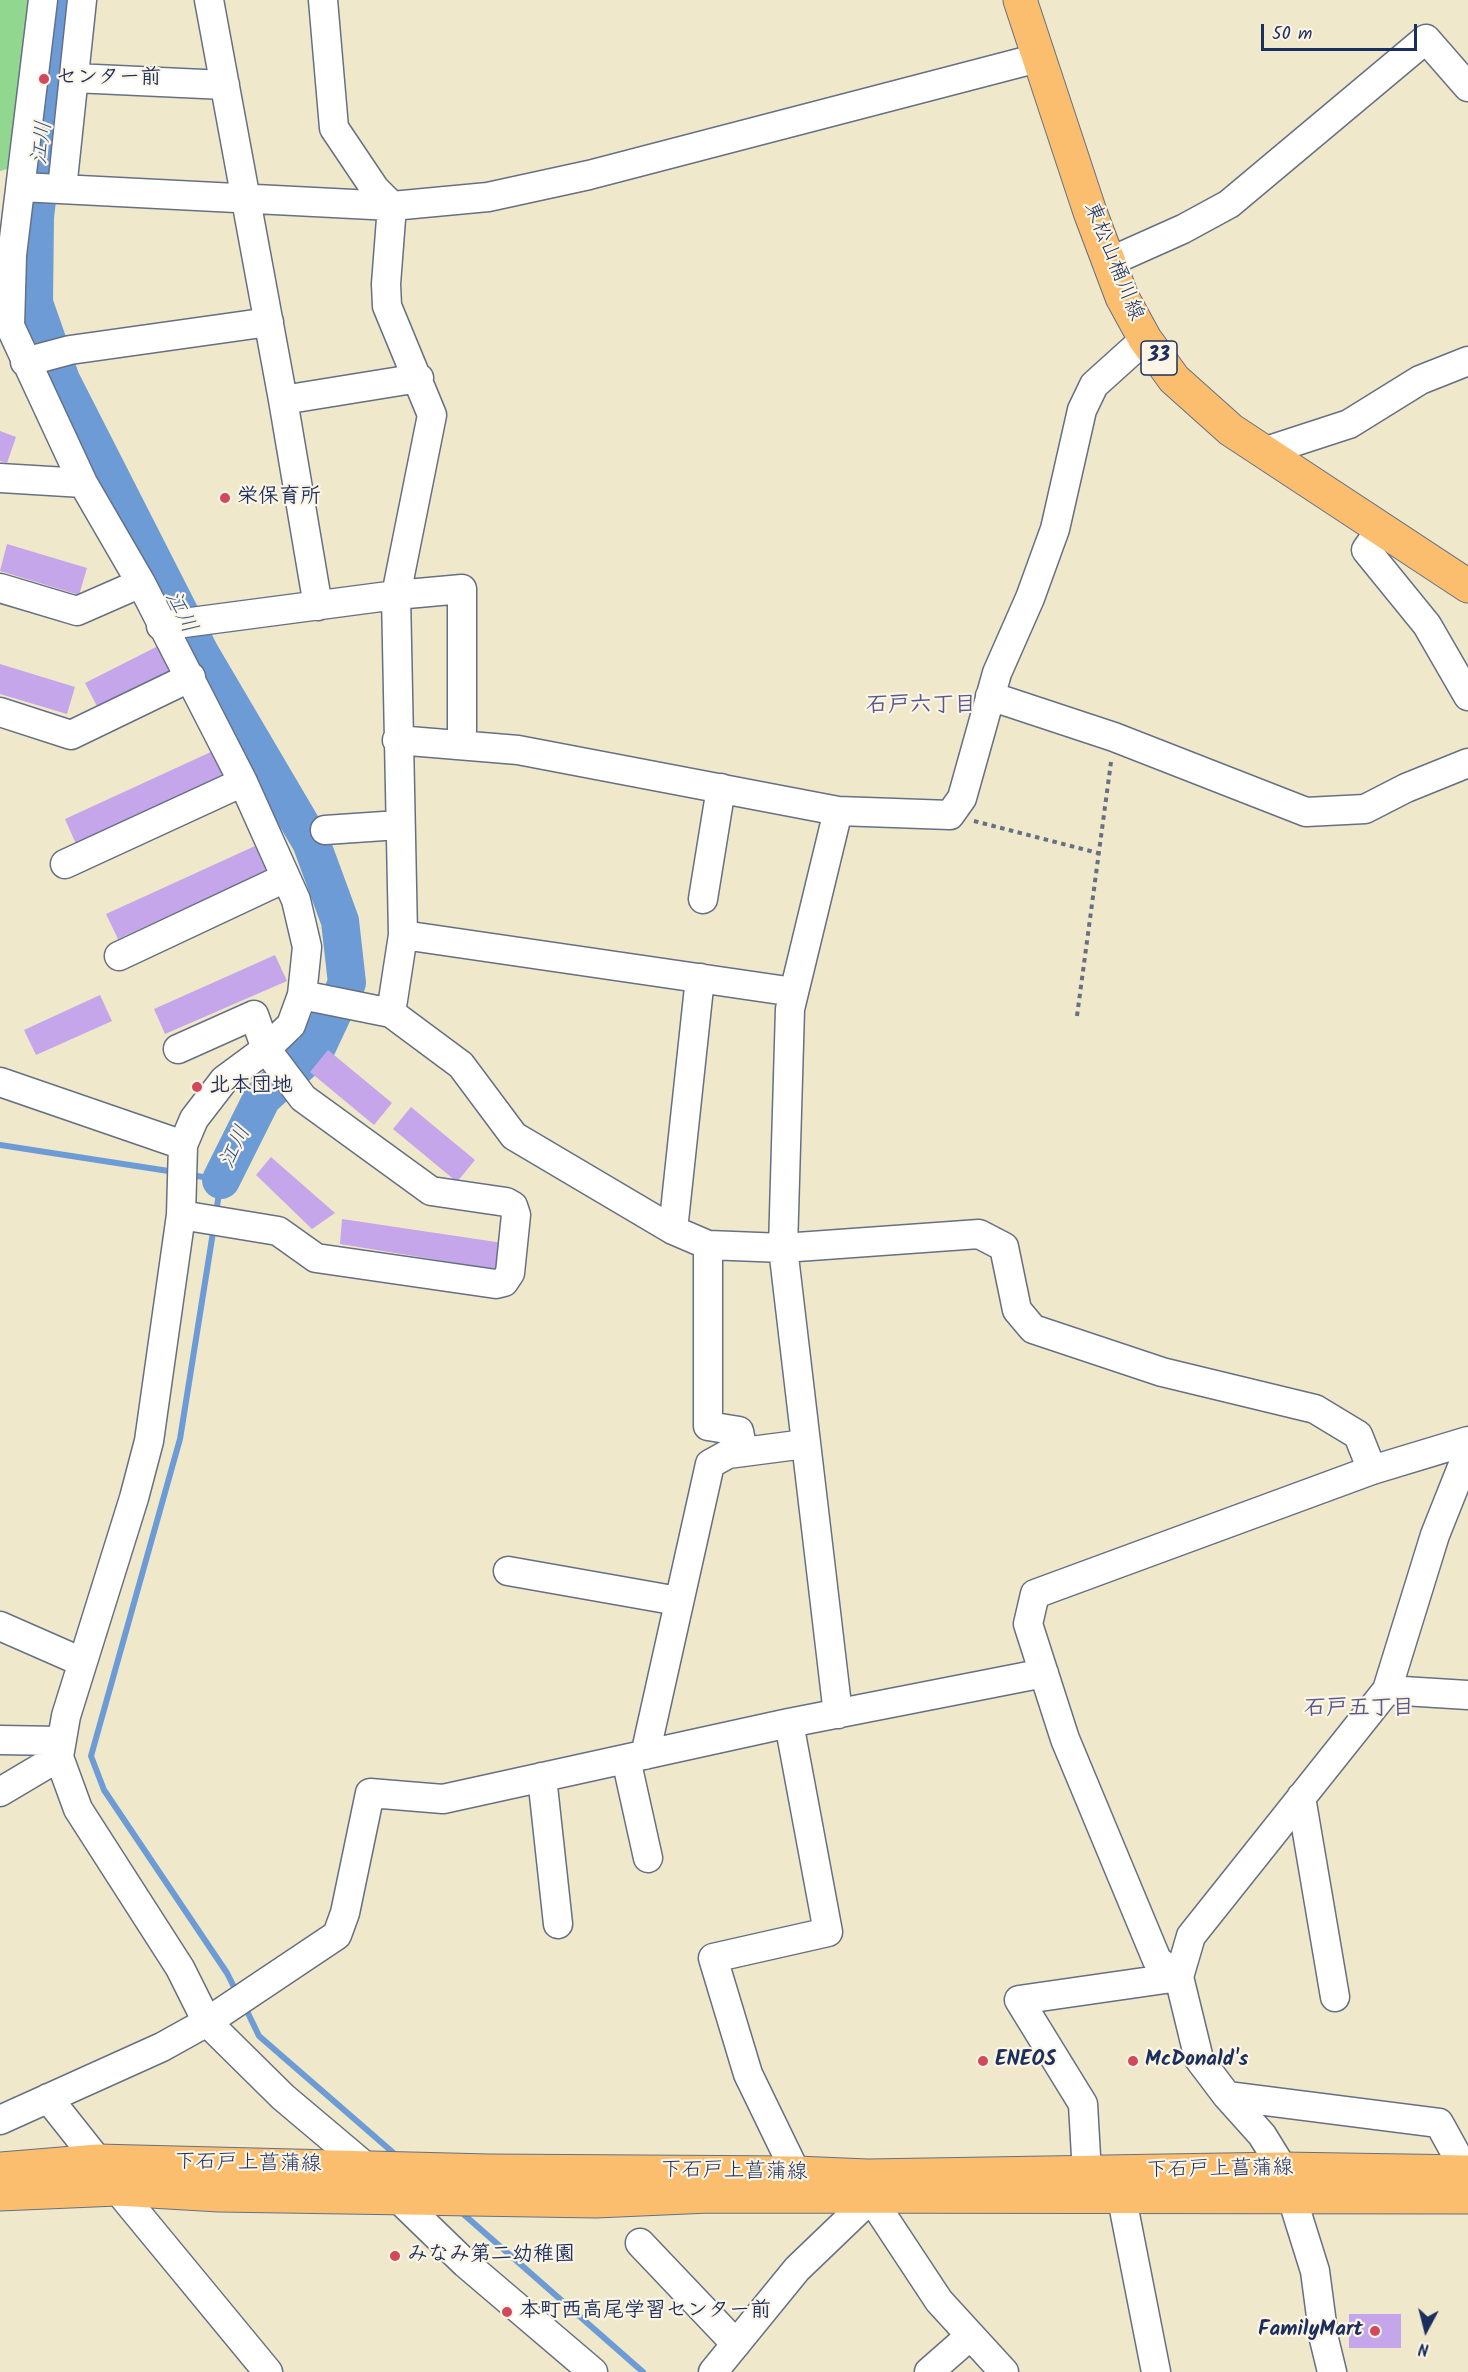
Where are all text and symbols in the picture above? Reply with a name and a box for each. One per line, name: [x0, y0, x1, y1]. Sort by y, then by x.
scale bar: [1264, 12, 1420, 50]
text: 50 m: [1272, 20, 1312, 49]
place label: センター前: [56, 66, 161, 92]
marker: センター前: [37, 72, 51, 86]
water label: 江川: [28, 120, 60, 166]
street label: 東松山桶川線: [1077, 199, 1147, 325]
road number: 33: [1141, 341, 1177, 375]
place label: 栄保育所: [237, 485, 321, 511]
marker: 栄保育所: [218, 491, 232, 505]
water label: 江川: [157, 587, 201, 639]
district label: 石戸六丁目: [866, 694, 976, 720]
place label: 北本団地: [209, 1074, 293, 1100]
marker: 北本団地: [190, 1080, 204, 1094]
water label: 江川: [215, 1122, 259, 1174]
district label: 石戸五丁目: [1304, 1697, 1414, 1723]
place label: ENEOS: [995, 2048, 1056, 2074]
place label: McDonald's: [1145, 2048, 1248, 2074]
marker: ENEOS: [976, 2054, 990, 2068]
marker: McDonald's: [1126, 2054, 1140, 2068]
street label: 下石戸上菖蒲線: [174, 2151, 322, 2179]
street label: 下石戸上菖蒲線: [1146, 2157, 1294, 2185]
street label: 下石戸上菖蒲線: [660, 2159, 808, 2187]
place label: みなみ第二幼稚園: [407, 2243, 575, 2269]
marker: みなみ第二幼稚園: [388, 2249, 402, 2263]
place label: 本町西高尾学習センター前: [519, 2299, 771, 2325]
north arrow: [1396, 2300, 1456, 2360]
marker: 本町西高尾学習センター前: [500, 2305, 514, 2319]
place label: FamilyMart: [1258, 2318, 1363, 2344]
marker: FamilyMart: [1368, 2324, 1382, 2338]
text: N: [1417, 2335, 1430, 2361]

